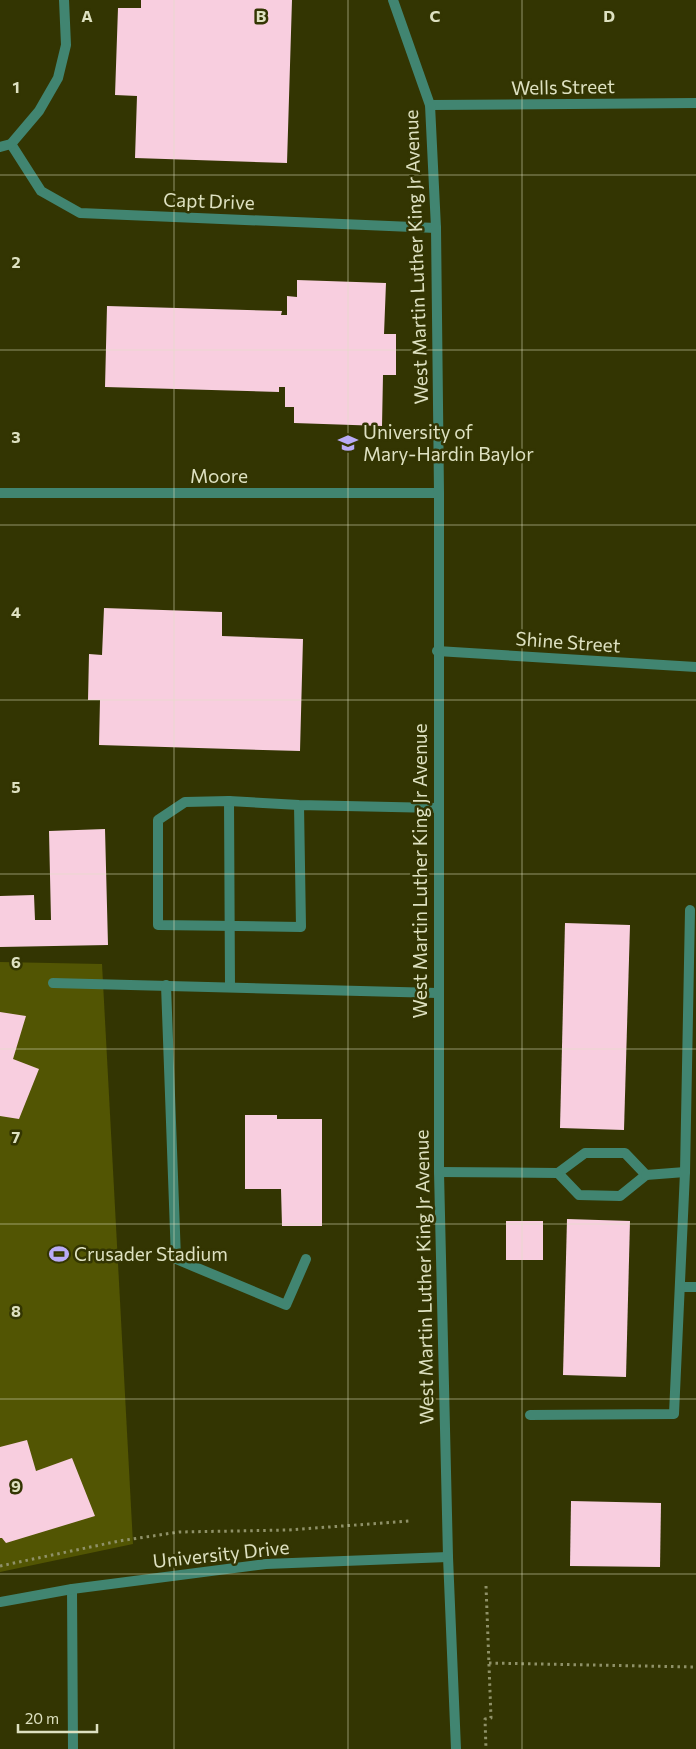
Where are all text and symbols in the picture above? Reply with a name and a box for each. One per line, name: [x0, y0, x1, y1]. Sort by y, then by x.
text: A: [81, 6, 93, 25]
text: B: [256, 6, 267, 25]
text: C: [430, 6, 441, 25]
text: D: [603, 6, 615, 25]
street label: Wells Street: [511, 74, 615, 99]
text: 1: [12, 77, 20, 96]
street label: West Martin Luther King Jr Avenue: [399, 109, 432, 405]
street label: Capt Drive: [163, 187, 255, 214]
text: 2: [11, 252, 21, 271]
place label: University of Mary-Hardin Baylor: [363, 420, 534, 465]
text: 3: [11, 427, 21, 446]
school or university icon: University of Mary-Hardin Baylor: [337, 432, 359, 454]
street label: Moore: [190, 464, 248, 487]
text: 4: [11, 602, 21, 621]
street label: Shine Street: [515, 626, 621, 657]
street label: West Martin Luther King Jr Avenue: [408, 724, 431, 1018]
text: 5: [11, 777, 21, 796]
text: 6: [11, 952, 21, 971]
text: 7: [12, 1127, 21, 1146]
street label: West Martin Luther King Jr Avenue: [409, 1129, 438, 1425]
place label: Crusader Stadium: [74, 1242, 228, 1265]
sports icon: Crusader Stadium: [48, 1243, 70, 1265]
text: 8: [11, 1301, 21, 1320]
text: 9: [11, 1476, 21, 1495]
street label: University Drive: [152, 1535, 290, 1572]
scale bar: [18, 1702, 96, 1734]
text: 20 m: [25, 1709, 59, 1727]

